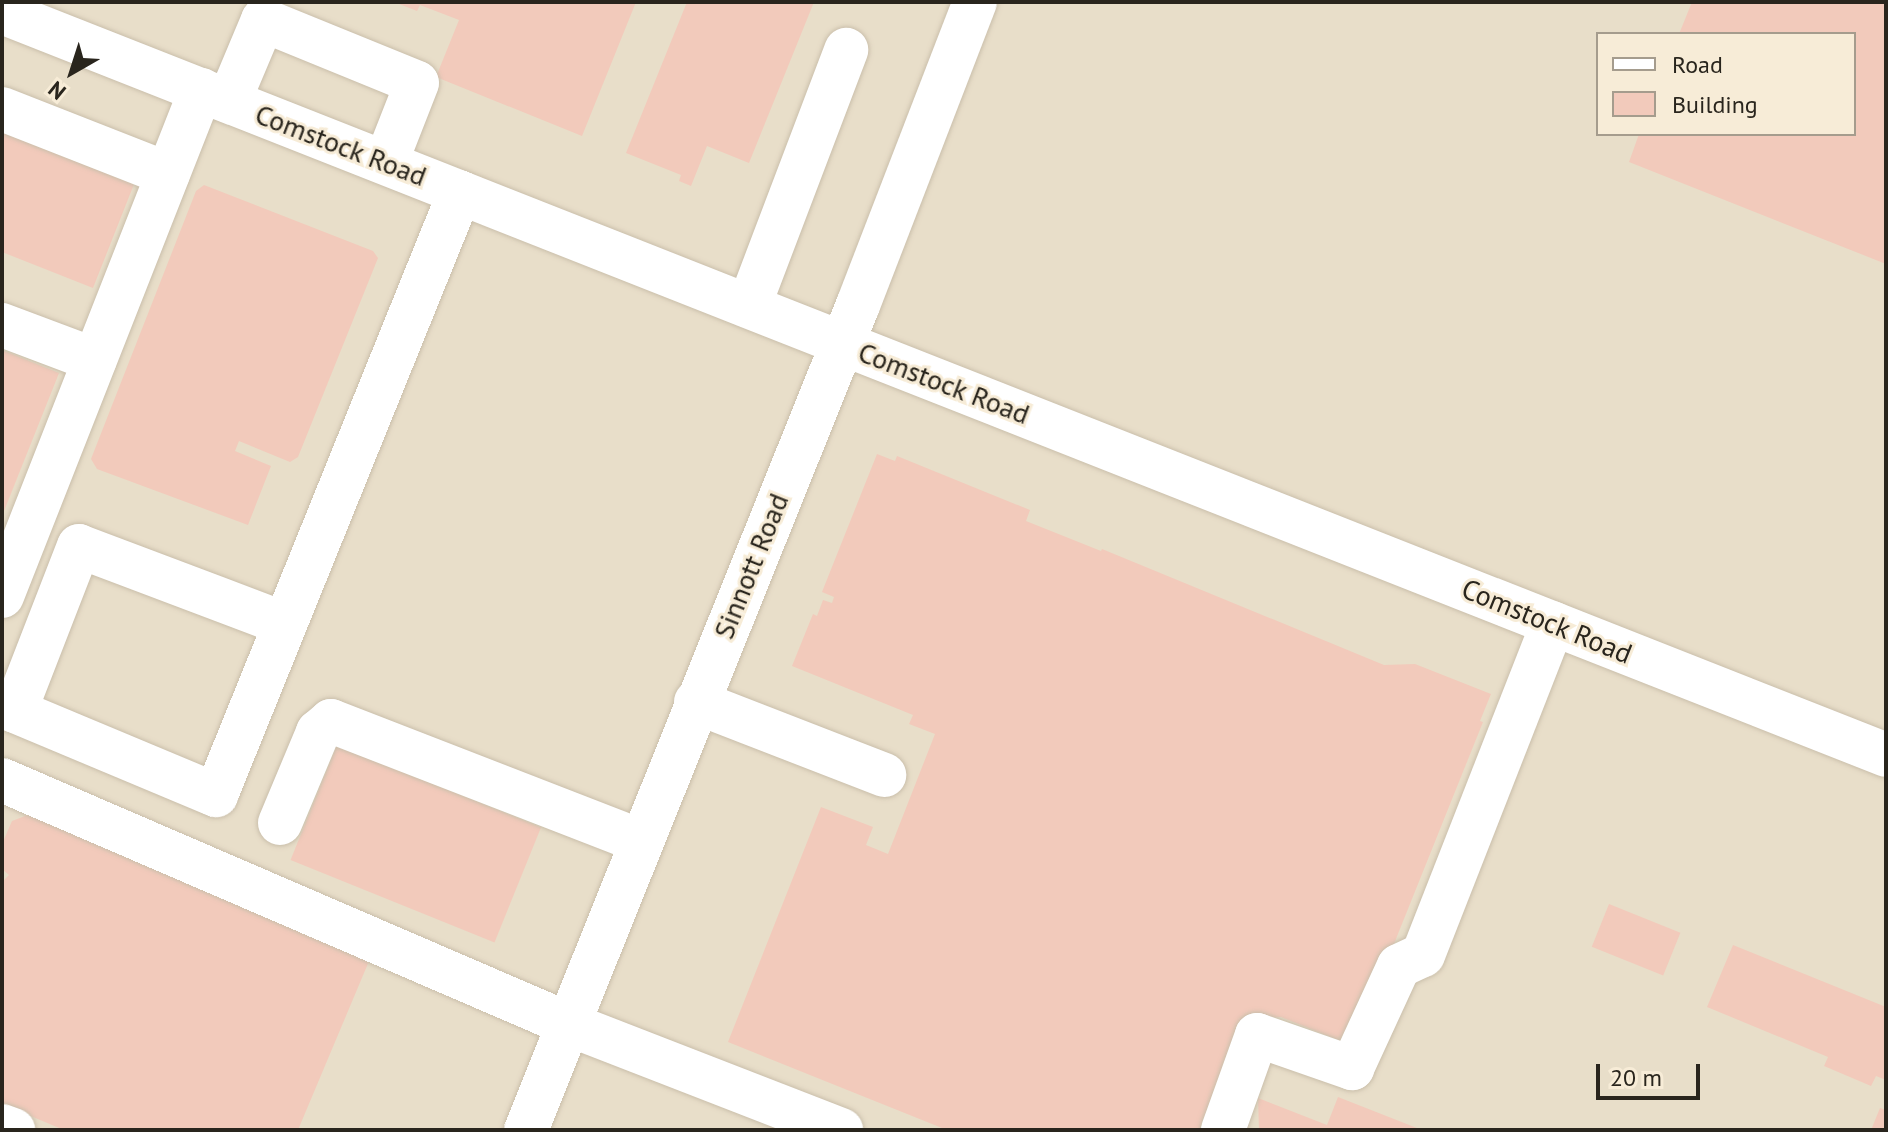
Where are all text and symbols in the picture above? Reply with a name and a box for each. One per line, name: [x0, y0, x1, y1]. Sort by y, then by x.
north arrow: [32, 32, 112, 112]
legend: [1596, 32, 1856, 136]
text: Road: [1672, 49, 1723, 80]
text: N: [42, 75, 71, 106]
text: Building: [1672, 89, 1758, 120]
street label: Comstock Road: [250, 97, 432, 193]
street label: Comstock Road: [853, 335, 1035, 431]
street label: Sinnott Road: [707, 488, 795, 644]
street label: Comstock Road: [1457, 571, 1637, 671]
scale bar: [1600, 1048, 1704, 1098]
text: 20 m: [1610, 1062, 1662, 1093]

